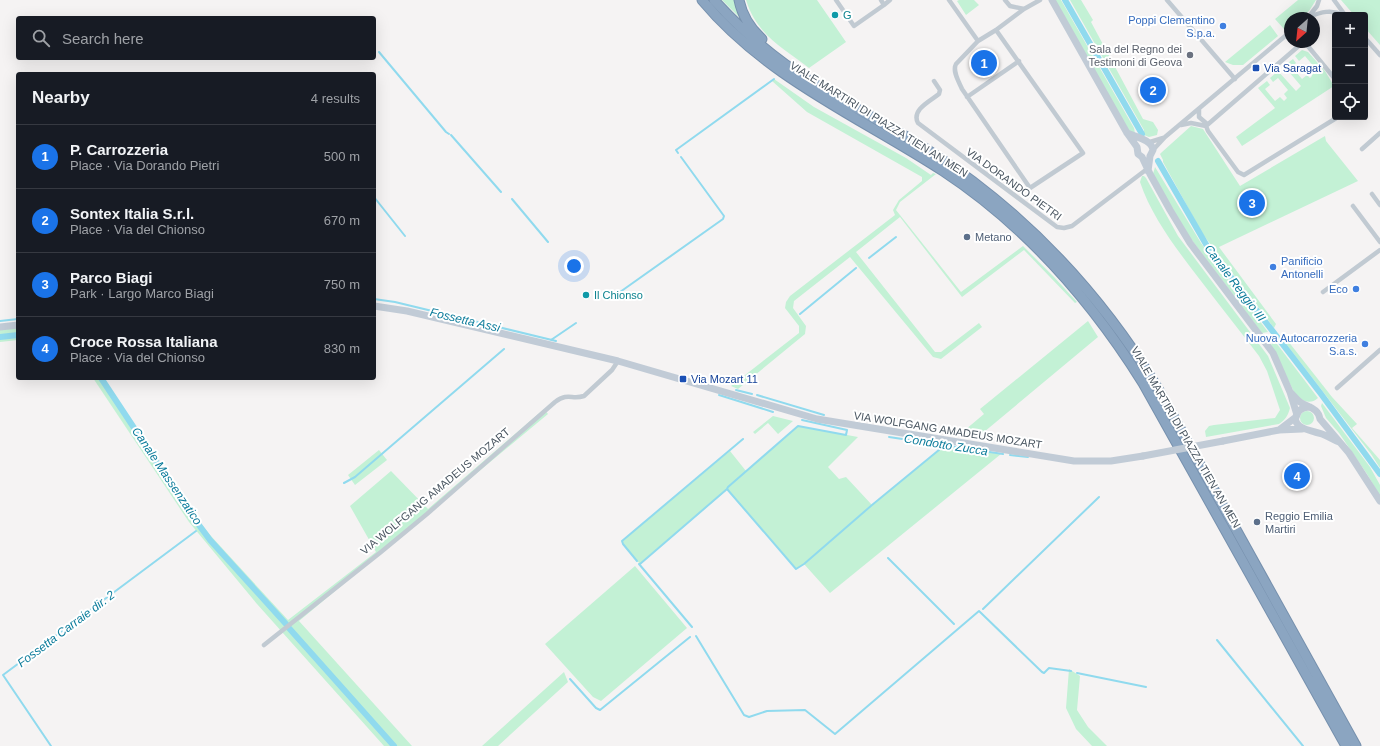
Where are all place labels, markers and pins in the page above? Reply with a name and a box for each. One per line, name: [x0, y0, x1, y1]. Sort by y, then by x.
place label: G: [843, 9, 852, 21]
marker: G: [830, 10, 840, 20]
place label: Poppi Clementino S.p.a.: [1128, 14, 1215, 39]
marker: Poppi Clementino S.p.a.: [1218, 21, 1228, 31]
place label: Sala del Regno dei Testimoni di Geova: [1088, 43, 1183, 68]
pin: 1: [971, 48, 997, 78]
marker: Sala del Regno dei Testimoni di Geova: [1185, 50, 1195, 60]
place label: Via Saragat: [1264, 62, 1321, 74]
marker: Via Saragat: [1251, 63, 1261, 73]
pin: 2: [1140, 75, 1166, 105]
pin: 3: [1239, 188, 1265, 218]
place label: Metano: [975, 231, 1012, 243]
marker: Metano: [962, 232, 972, 242]
place label: Panificio Antonelli: [1281, 255, 1323, 280]
marker: Panificio Antonelli: [1268, 262, 1278, 272]
place label: Eco: [1329, 283, 1348, 295]
marker: Eco: [1351, 284, 1361, 294]
place label: Il Chionso: [594, 289, 643, 301]
marker: Il Chionso: [581, 290, 591, 300]
place label: Nuova Autocarrozzeria S.a.s.: [1246, 332, 1358, 357]
marker: Nuova Autocarrozzeria S.a.s.: [1360, 339, 1370, 349]
place label: Via Mozart 11: [691, 373, 758, 385]
marker: Via Mozart 11: [678, 374, 688, 384]
pin: 4: [1284, 461, 1310, 491]
place label: Reggio Emilia Martiri: [1265, 510, 1334, 535]
marker: Reggio Emilia Martiri: [1252, 517, 1262, 527]

